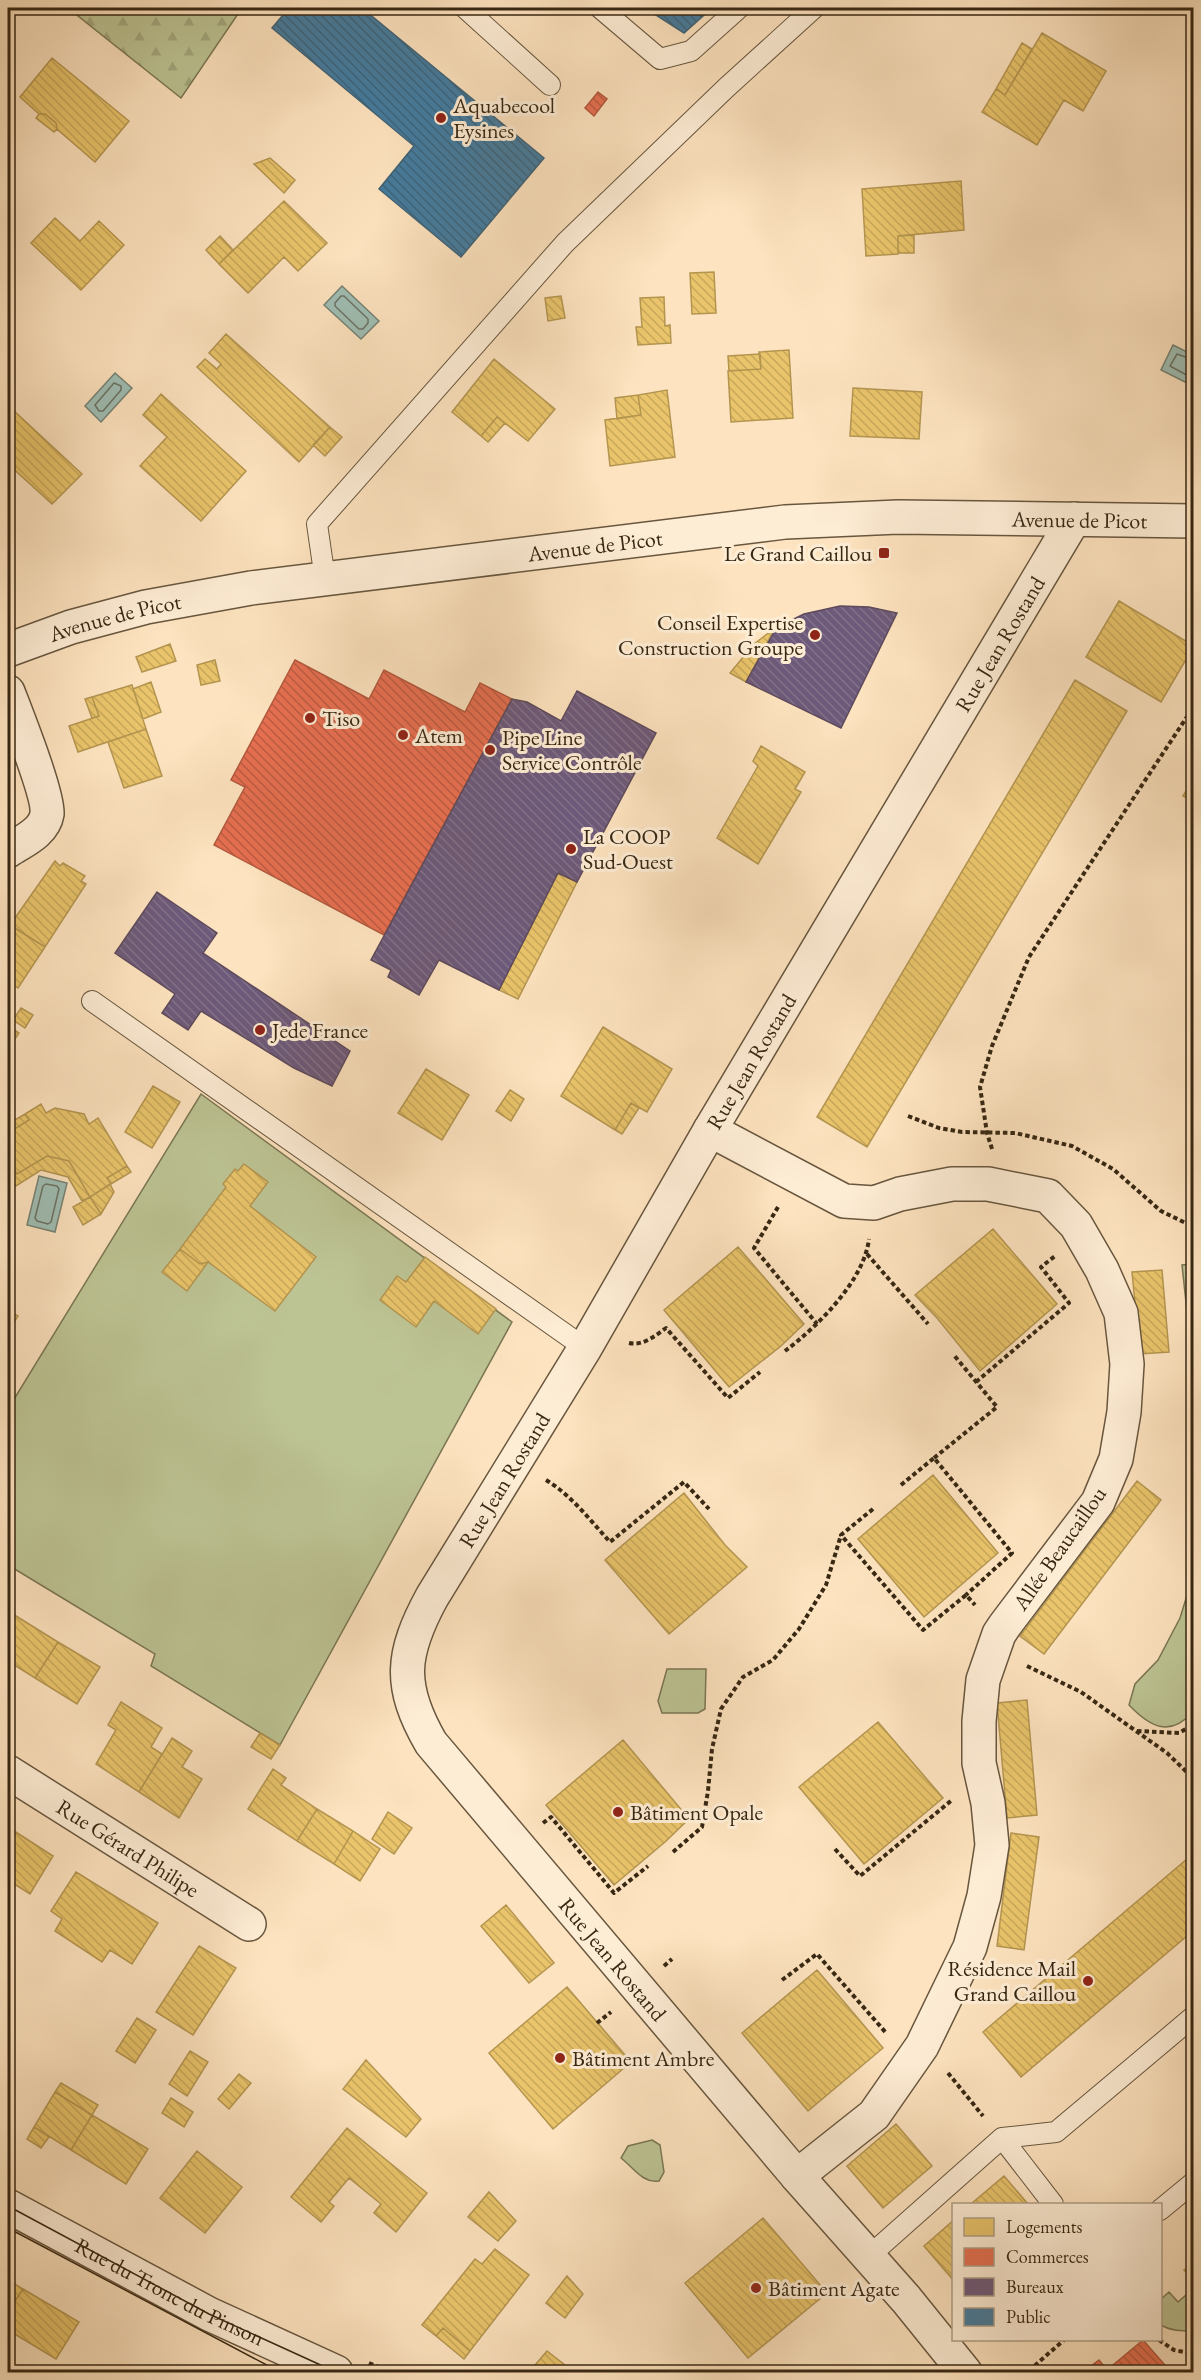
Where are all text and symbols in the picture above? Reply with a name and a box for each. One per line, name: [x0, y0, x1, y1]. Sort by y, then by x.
place label: Aquabecool Eysines: [452, 91, 555, 145]
marker: Aquabecool Eysines: [434, 111, 448, 125]
street label: Avenue de Picot: [1010, 505, 1147, 535]
street label: Avenue de Picot: [525, 523, 664, 569]
place label: Le Grand Caillou: [724, 539, 872, 568]
marker: Le Grand Caillou: [877, 546, 891, 560]
street label: Rue Jean Rostand: [948, 570, 1052, 717]
street label: Avenue de Picot: [44, 587, 183, 649]
place label: Conseil Expertise Construction Groupe: [618, 608, 803, 662]
marker: Conseil Expertise Construction Groupe: [808, 628, 822, 642]
place label: Tiso: [322, 704, 360, 733]
marker: Tiso: [303, 711, 317, 725]
place label: Atem: [414, 721, 463, 750]
place label: Pipe Line Service Contrôle: [502, 723, 642, 777]
marker: Atem: [396, 728, 410, 742]
marker: Pipe Line Service Contrôle: [483, 743, 497, 757]
place label: La COOP Sud-Ouest: [583, 822, 673, 876]
marker: La COOP Sud-Ouest: [564, 842, 578, 856]
street label: Rue Jean Rostand: [700, 988, 803, 1135]
place label: Jede France: [270, 1016, 368, 1045]
marker: Jede France: [253, 1023, 267, 1037]
street label: Rue Jean Rostand: [452, 1406, 557, 1553]
street label: Allée Beaucaillou: [1005, 1480, 1113, 1617]
street label: Rue Gérard Philipe: [51, 1792, 205, 1904]
place label: Bâtiment Opale: [630, 1798, 763, 1827]
marker: Bâtiment Opale: [611, 1805, 625, 1819]
street label: Rue Jean Rostand: [552, 1891, 674, 2028]
place label: Résidence Mail Grand Caillou: [948, 1954, 1076, 2008]
marker: Résidence Mail Grand Caillou: [1081, 1974, 1095, 1988]
place label: Bâtiment Ambre: [572, 2044, 715, 2073]
marker: Bâtiment Ambre: [553, 2051, 567, 2065]
legend: [952, 2203, 1162, 2341]
text: Logements: [1006, 2215, 1082, 2238]
street label: Rue du Tronc du Pinson: [70, 2231, 269, 2352]
text: Commerces: [1006, 2245, 1089, 2268]
place label: Bâtiment Agate: [768, 2274, 900, 2303]
text: Bureaux: [1006, 2275, 1064, 2298]
marker: Bâtiment Agate: [749, 2281, 763, 2295]
text: Public: [1006, 2305, 1050, 2328]

